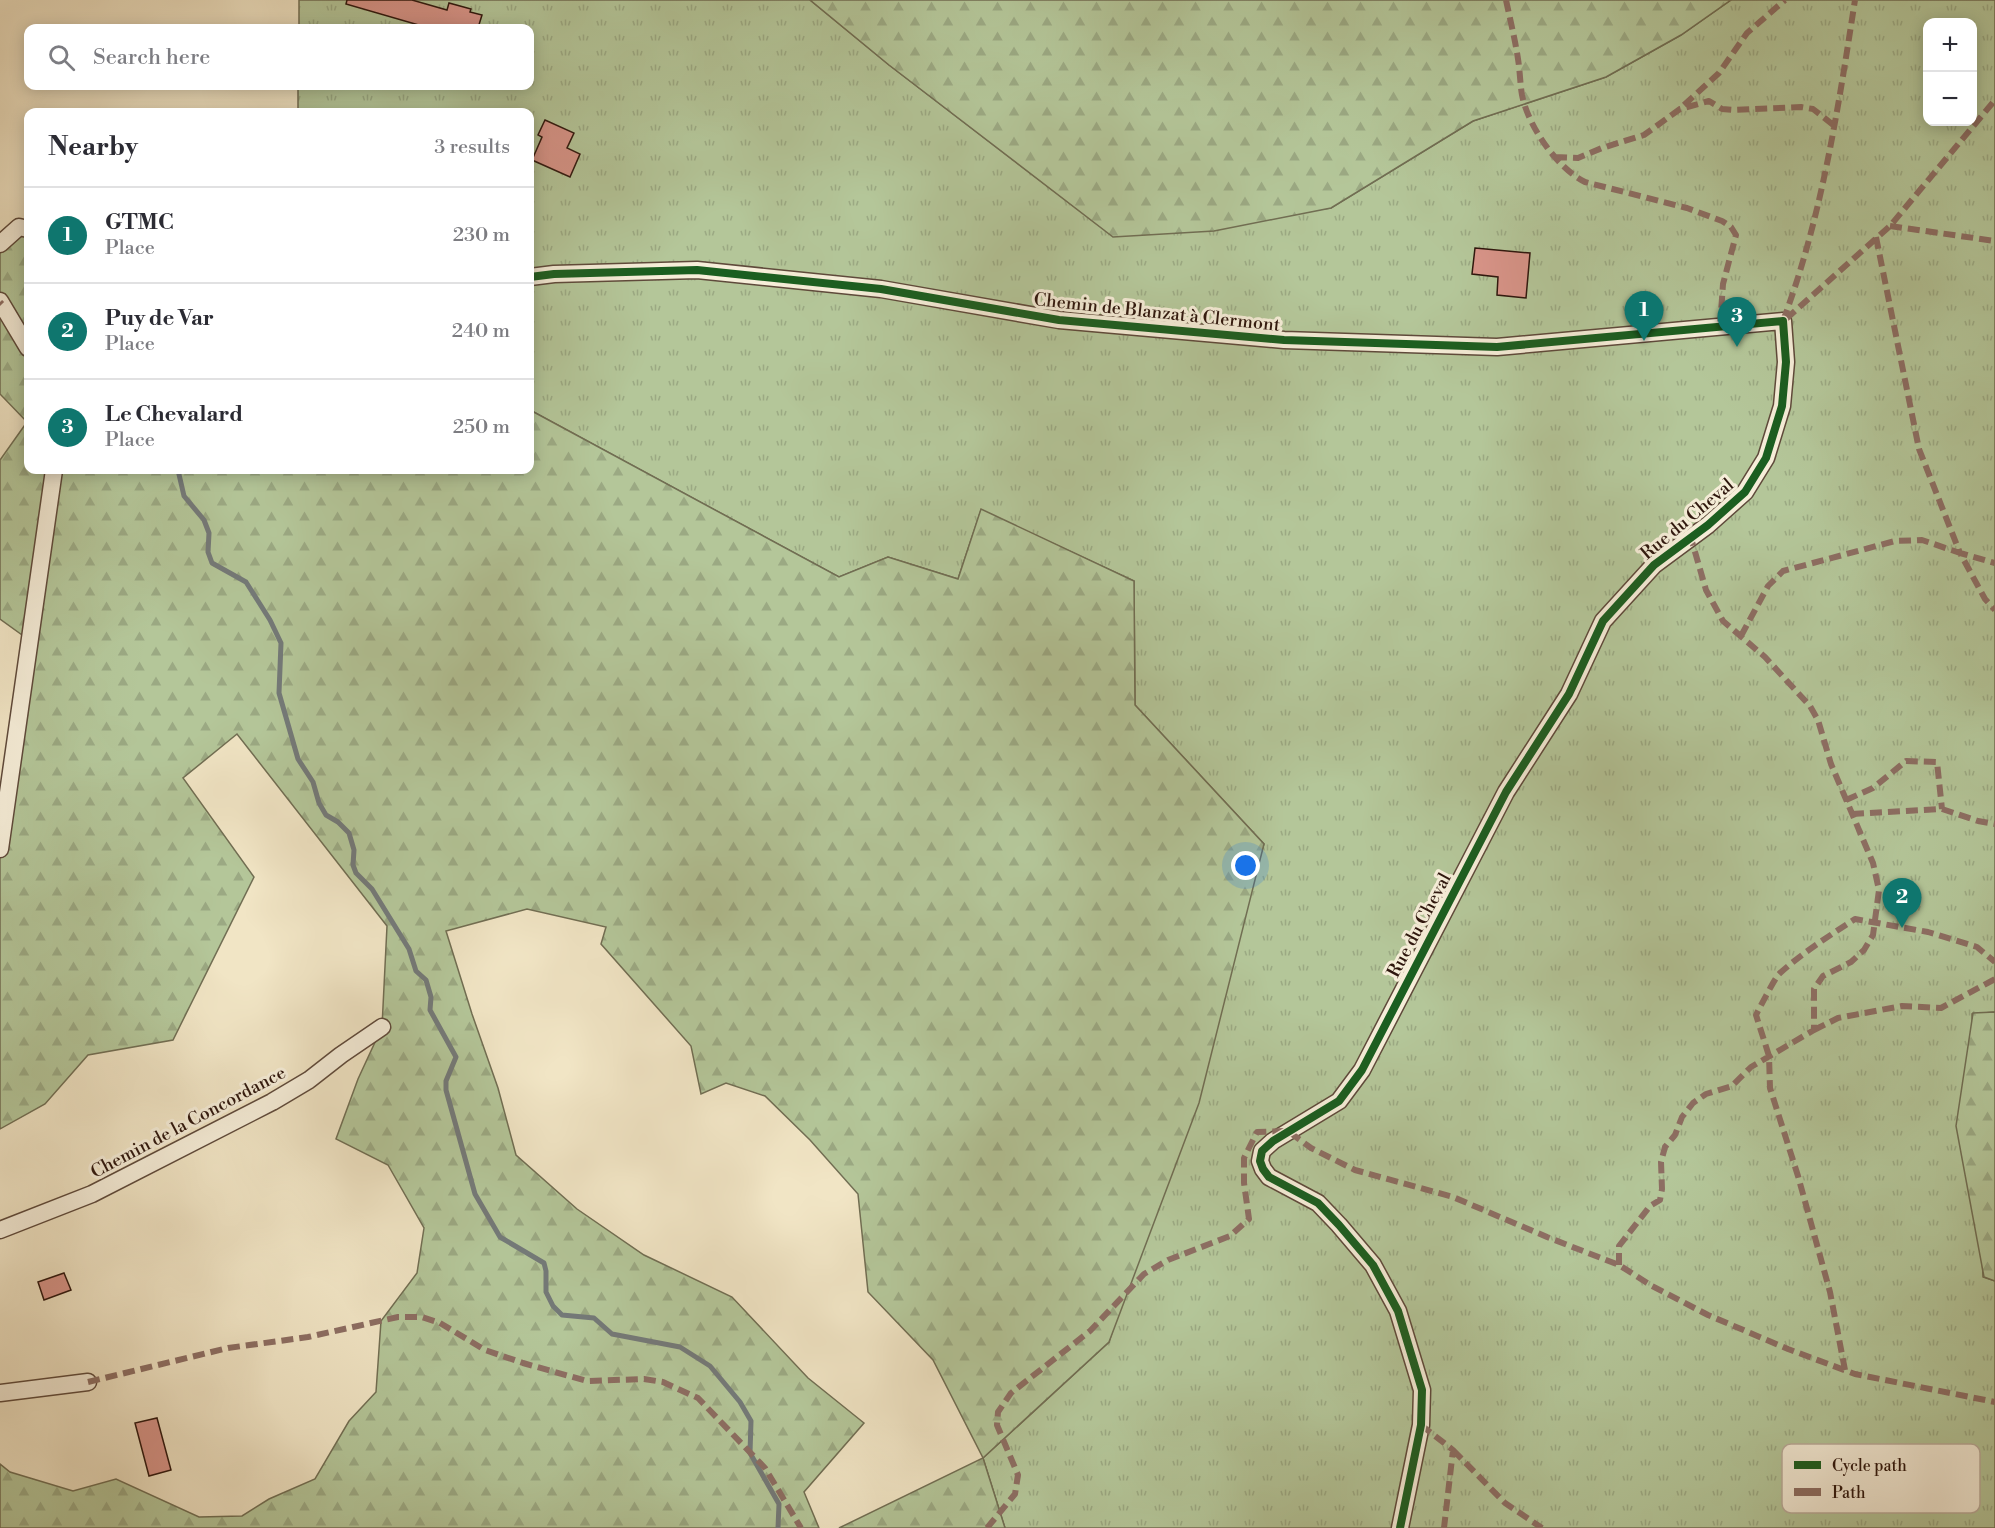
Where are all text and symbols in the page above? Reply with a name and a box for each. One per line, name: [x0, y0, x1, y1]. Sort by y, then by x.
map controls: [1923, 18, 1977, 126]
button: +: [1923, 18, 1977, 72]
search box: [24, 24, 534, 90]
icon: search: [45, 41, 78, 74]
text: Search here: [93, 44, 210, 71]
button: −: [1923, 72, 1977, 126]
text: Nearby: [48, 131, 138, 163]
text: 3 results: [434, 135, 510, 160]
text: GTMC: [105, 209, 174, 236]
text: 1: [63, 223, 72, 248]
text: 230 m: [453, 223, 510, 248]
text: Place: [105, 236, 155, 261]
street label: Chemin de Blanzat à Clermont: [1033, 288, 1282, 337]
pin: 1: [1624, 292, 1664, 341]
pin: 3: [1718, 298, 1756, 347]
text: Puy de Var: [105, 305, 214, 332]
text: 2: [61, 319, 74, 344]
text: 240 m: [452, 319, 510, 344]
text: Place: [105, 332, 155, 357]
text: Le Chevalard: [105, 401, 243, 428]
text: 3: [61, 415, 74, 440]
text: 250 m: [453, 415, 510, 440]
text: Place: [105, 428, 155, 453]
street label: Rue du Cheval: [1636, 473, 1739, 565]
your location: [1231, 851, 1260, 880]
street label: Rue du Cheval: [1382, 868, 1457, 981]
pin: 2: [1882, 878, 1922, 928]
street label: Chemin de la Concordance: [87, 1061, 290, 1184]
legend: [1782, 1444, 1980, 1513]
text: Cycle path: [1832, 1456, 1907, 1476]
text: Path: [1832, 1483, 1866, 1503]

